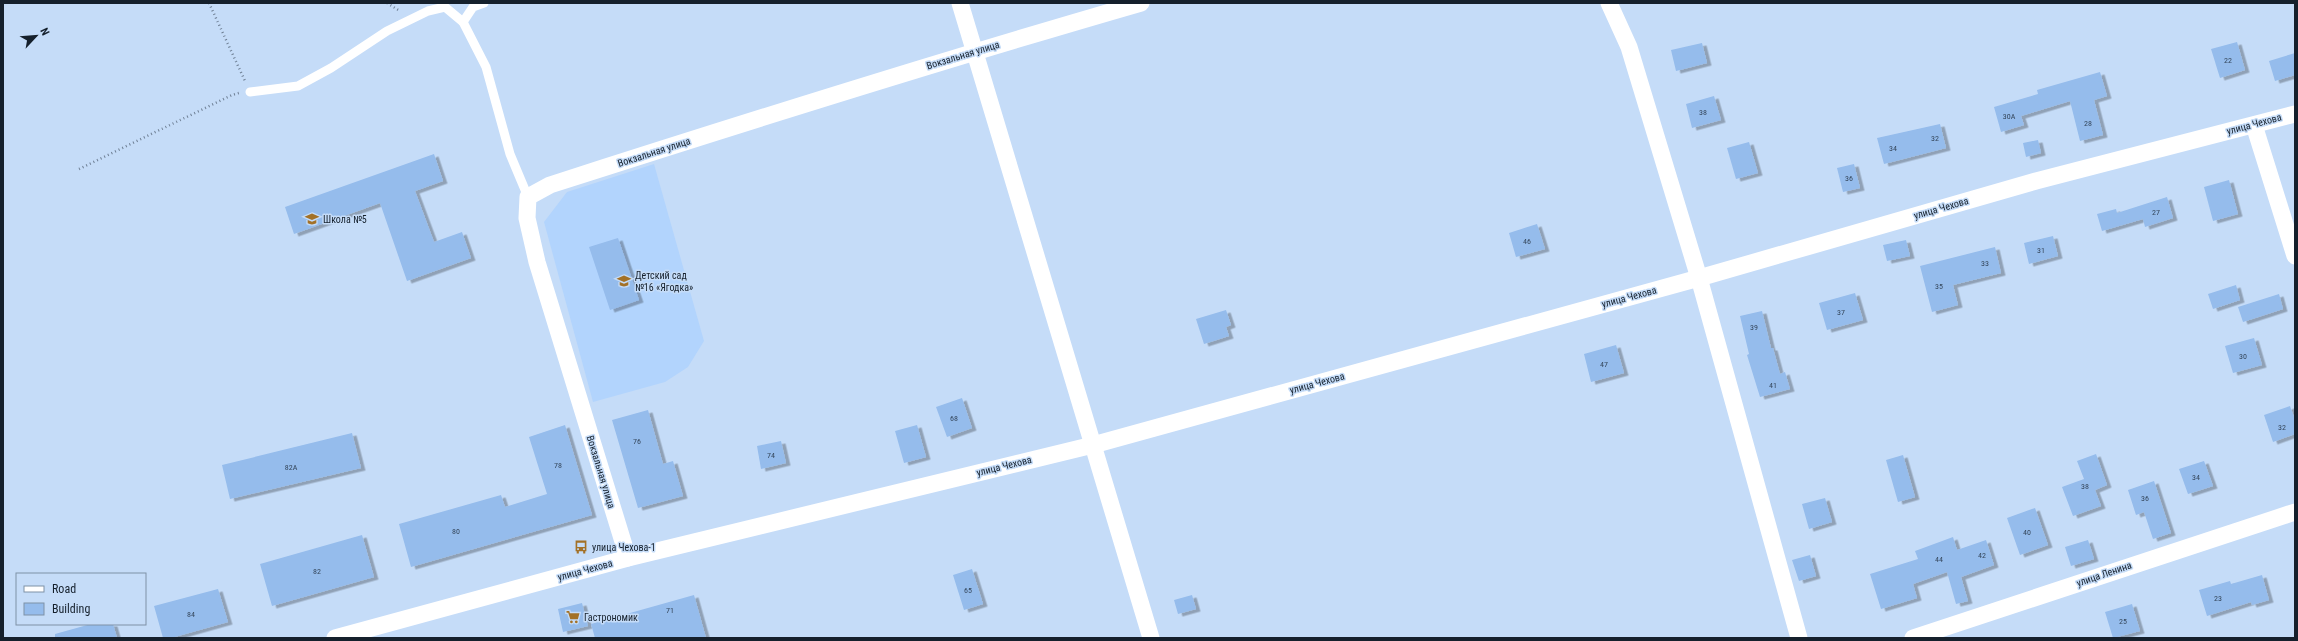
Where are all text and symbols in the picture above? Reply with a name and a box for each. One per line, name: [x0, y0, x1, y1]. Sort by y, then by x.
north arrow: [16, 16, 56, 56]
text: N: [37, 26, 52, 38]
street label: Вокзальная улица: [925, 39, 1001, 71]
house number: 22: [2224, 56, 2232, 65]
house number: 38: [1699, 108, 1707, 117]
street label: улица Чехова: [2225, 111, 2283, 137]
house number: 30А: [2003, 112, 2016, 121]
house number: 28: [2084, 119, 2092, 128]
house number: 32: [1931, 134, 1939, 143]
street label: Вокзальная улица: [616, 135, 692, 169]
house number: 34: [1889, 144, 1897, 153]
house number: 36: [1845, 174, 1853, 183]
street label: улица Чехова: [1912, 195, 1970, 221]
house number: 27: [2152, 208, 2160, 217]
school or university icon: Школа №5: [304, 211, 320, 227]
place label: Школа №5: [323, 214, 367, 225]
house number: 46: [1523, 237, 1531, 246]
house number: 31: [2037, 246, 2045, 255]
house number: 33: [1981, 259, 1989, 268]
place label: Детский сад №16 «Ягодка»: [635, 270, 693, 293]
school or university icon: Детский сад №16 «Ягодка»: [616, 273, 632, 289]
house number: 35: [1935, 282, 1943, 291]
street label: улица Чехова: [1600, 284, 1658, 310]
house number: 37: [1837, 308, 1845, 317]
house number: 39: [1750, 323, 1758, 332]
house number: 30: [2239, 352, 2247, 361]
house number: 47: [1600, 360, 1608, 369]
street label: улица Чехова: [1288, 370, 1346, 396]
house number: 41: [1769, 381, 1777, 390]
house number: 68: [950, 414, 958, 423]
house number: 32: [2278, 423, 2286, 432]
street label: Вокзальная улица: [585, 434, 617, 510]
house number: 76: [633, 437, 641, 446]
house number: 74: [767, 451, 775, 460]
street label: улица Чехова: [975, 454, 1033, 478]
house number: 78: [554, 461, 562, 470]
house number: 82А: [285, 463, 298, 472]
house number: 34: [2192, 473, 2200, 482]
house number: 38: [2081, 482, 2089, 491]
house number: 36: [2141, 494, 2149, 503]
house number: 80: [452, 527, 460, 536]
house number: 40: [2023, 528, 2031, 537]
bus stop icon: улица Чехова-1: [573, 539, 589, 555]
place label: улица Чехова-1: [592, 542, 656, 553]
house number: 42: [1978, 551, 1986, 560]
house number: 44: [1935, 555, 1943, 564]
street label: улица Чехова: [556, 557, 614, 583]
street label: улица Ленина: [2075, 559, 2133, 589]
house number: 82: [313, 567, 321, 576]
legend: [16, 573, 146, 625]
text: Road: [52, 582, 76, 596]
house number: 65: [964, 586, 972, 595]
house number: 23: [2214, 594, 2222, 603]
text: Building: [52, 602, 90, 616]
house number: 71: [666, 606, 674, 615]
supermarket icon: Гастрономик: [565, 609, 581, 625]
house number: 84: [187, 610, 195, 619]
place label: Гастрономик: [584, 612, 638, 623]
house number: 25: [2119, 617, 2127, 626]

